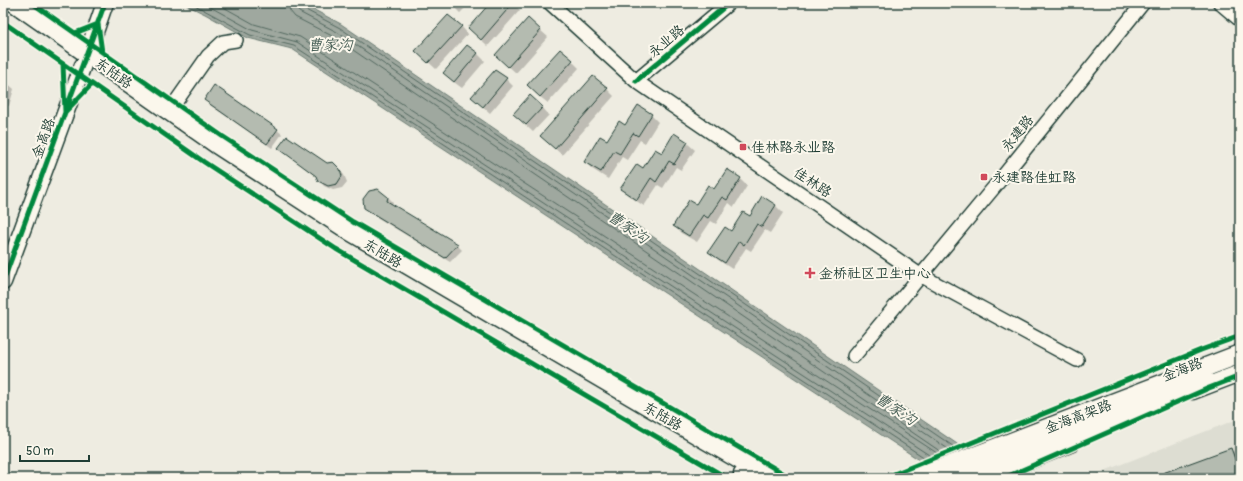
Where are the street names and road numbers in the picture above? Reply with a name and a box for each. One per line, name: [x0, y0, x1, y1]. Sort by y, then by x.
street label: 永业路: [645, 21, 688, 61]
street label: 东陆路: [92, 54, 136, 92]
street label: 永建路: [998, 112, 1037, 155]
street label: 金高路: [28, 116, 59, 161]
street label: 佳林路: [791, 164, 835, 201]
street label: 东陆路: [360, 235, 405, 272]
street label: 金海路: [1160, 354, 1205, 385]
street label: 金海高架路: [1042, 396, 1114, 437]
street label: 东陆路: [640, 399, 685, 434]

